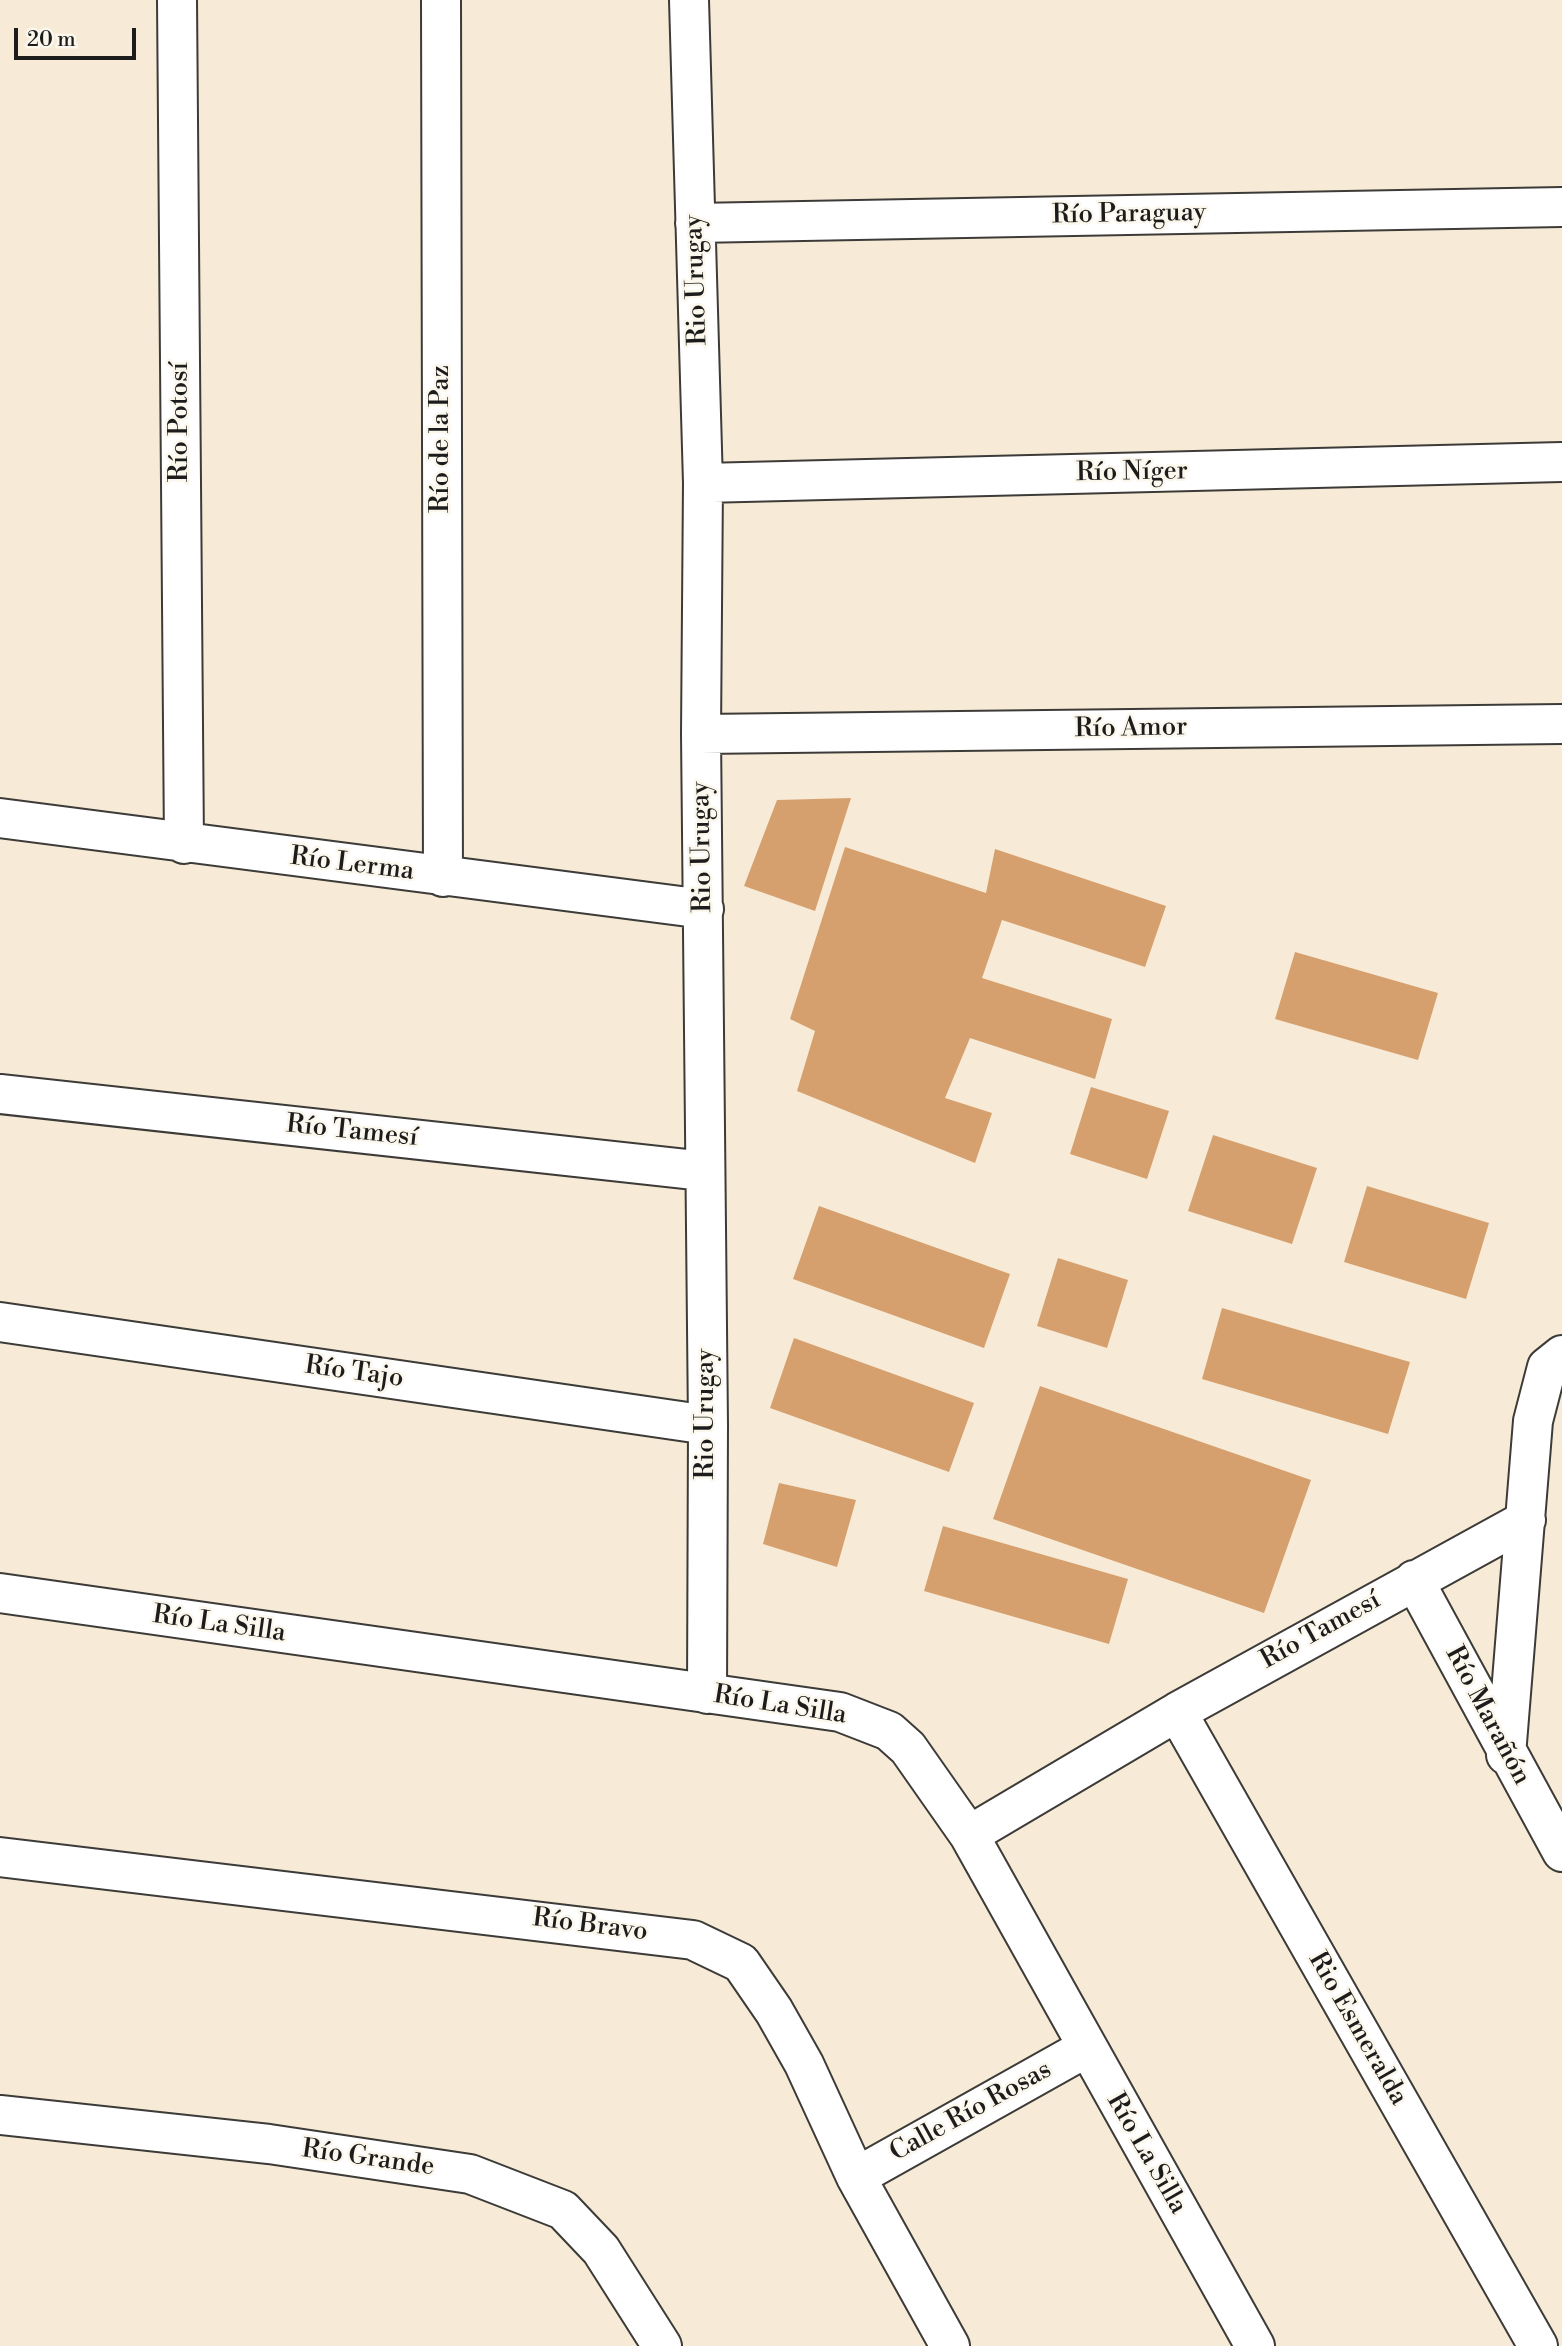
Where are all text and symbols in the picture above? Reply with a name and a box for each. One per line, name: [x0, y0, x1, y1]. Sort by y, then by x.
scale bar: [18, 14, 140, 58]
text: 20 m: [27, 27, 76, 53]
street label: Río Paraguay: [1052, 198, 1206, 232]
street label: Rio Urugay: [679, 214, 715, 346]
street label: Río Potosí: [165, 362, 197, 482]
street label: Río de la Paz: [426, 365, 458, 513]
street label: Río Níger: [1076, 456, 1188, 490]
street label: Río Amor: [1074, 712, 1188, 746]
street label: Rio Urugay: [686, 781, 720, 913]
street label: Río Lerma: [288, 842, 416, 888]
street label: Río Tamesí: [285, 1110, 419, 1154]
street label: Rio Urugay: [691, 1349, 723, 1479]
street label: Río Tajo: [303, 1351, 405, 1395]
street label: Río Tamesí: [1256, 1585, 1386, 1677]
street label: Río La Silla: [150, 1600, 288, 1650]
street label: Río Marañón: [1437, 1641, 1537, 1791]
street label: Río La Silla: [711, 1680, 849, 1732]
street label: Río Bravo: [531, 1903, 649, 1949]
street label: Rio Esmeralda: [1301, 1947, 1413, 2111]
street label: Calle Río Rosas: [885, 2055, 1057, 2169]
street label: Río La Silla: [1099, 2088, 1193, 2220]
street label: Río Grande: [300, 2134, 436, 2184]

